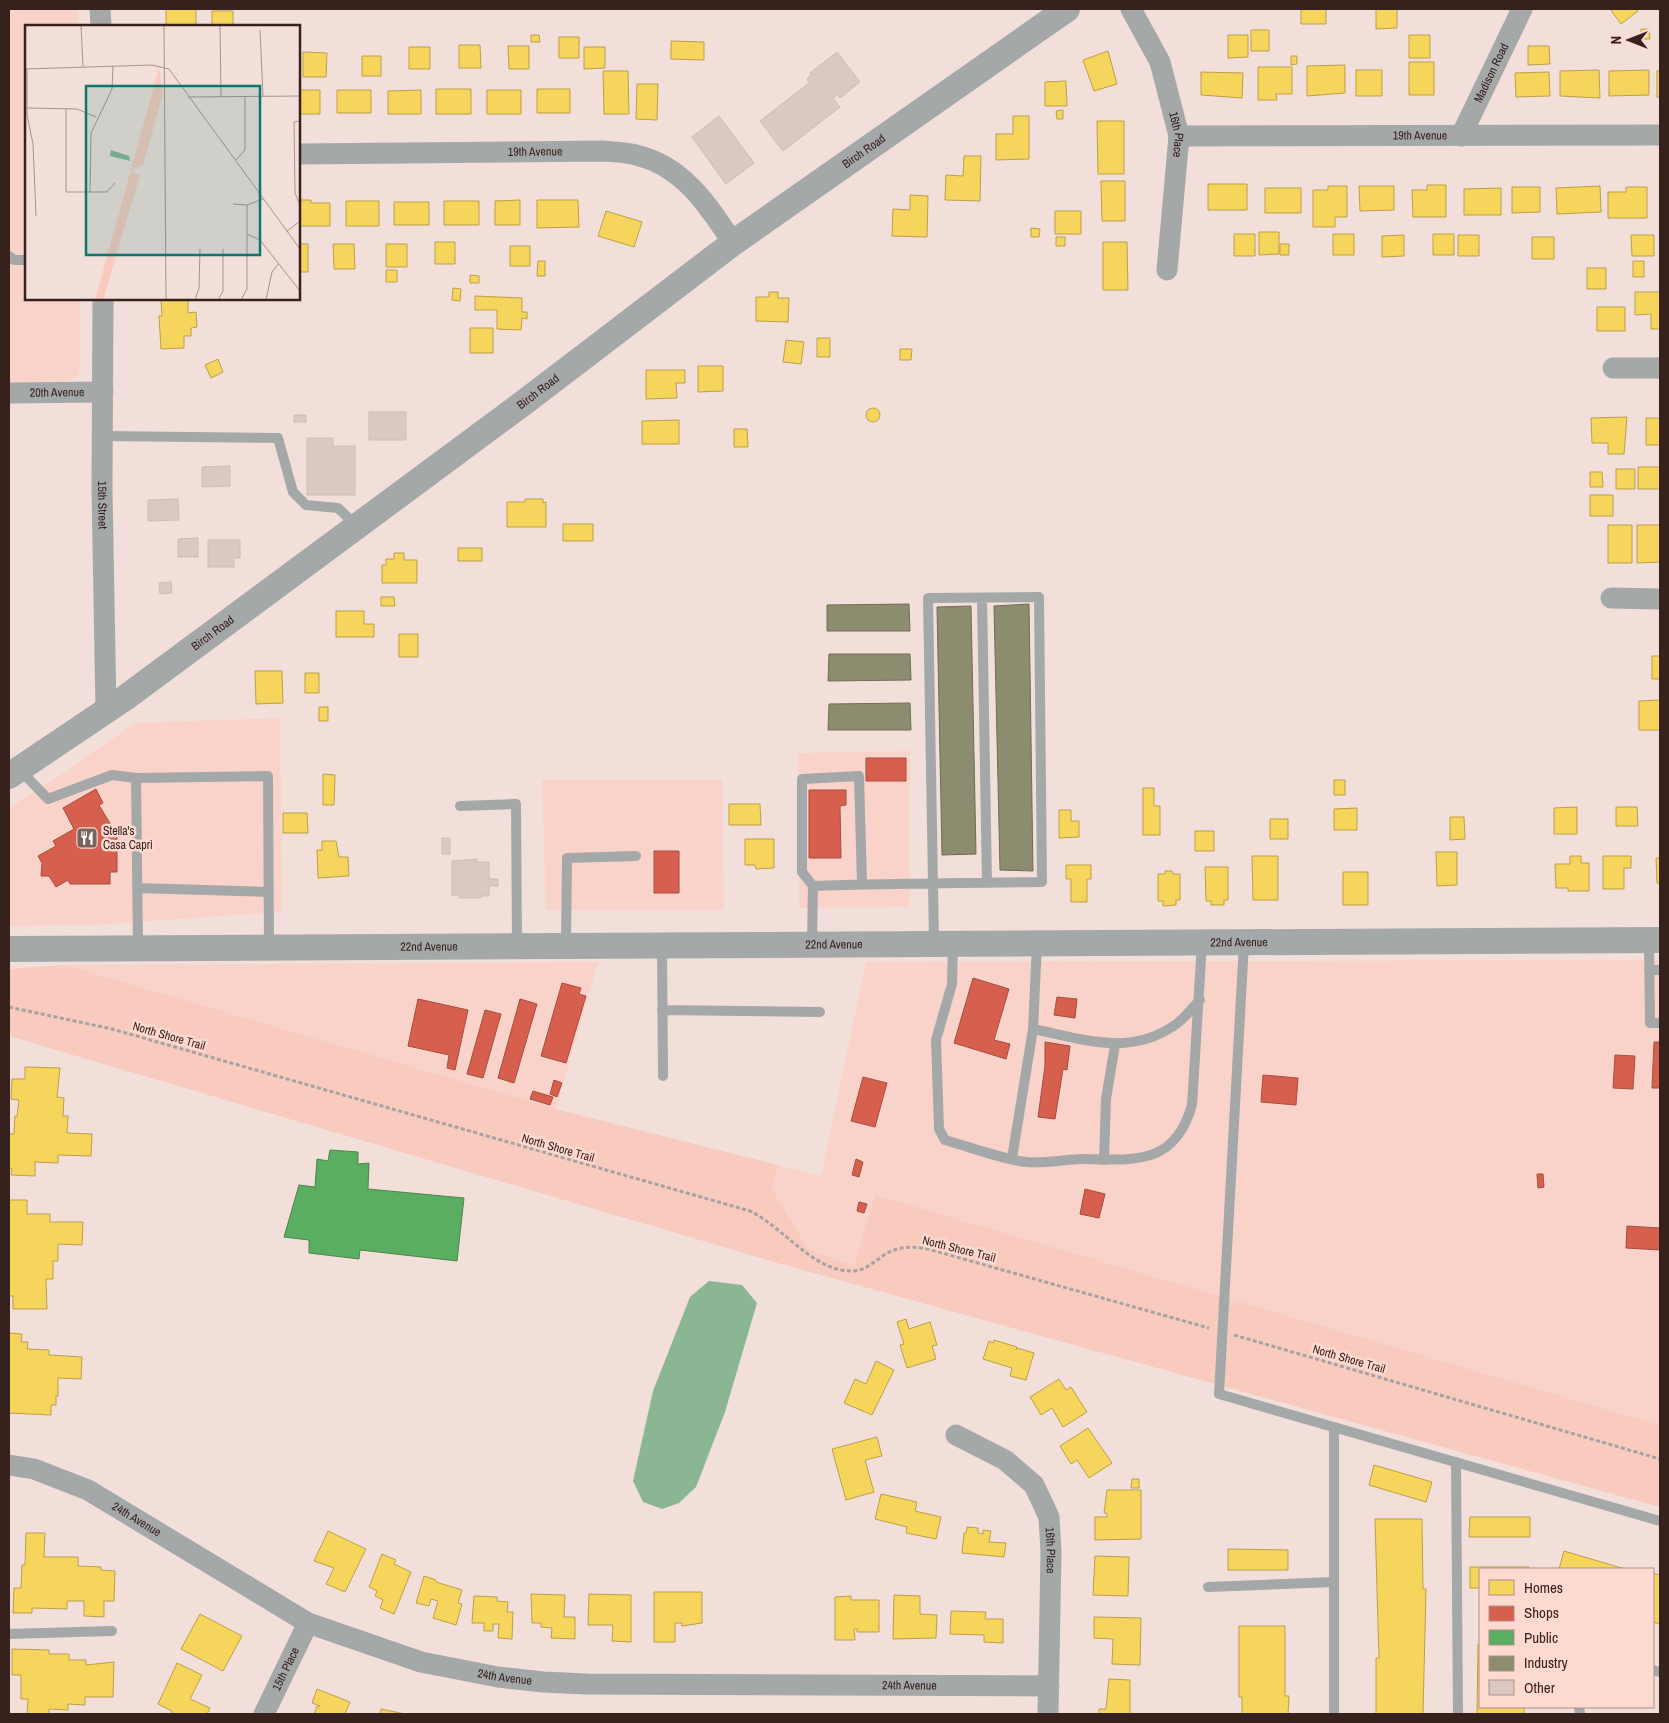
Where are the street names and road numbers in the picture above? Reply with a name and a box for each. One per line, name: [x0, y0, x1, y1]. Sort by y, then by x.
street label: Madison Road: [1470, 41, 1512, 105]
street label: 16th Place: [1165, 110, 1187, 158]
street label: 19th Avenue: [1393, 127, 1447, 144]
street label: Birch Road: [839, 131, 889, 172]
street label: 19th Avenue: [508, 143, 562, 160]
street label: Birch Road: [514, 370, 563, 413]
street label: 20th Avenue: [30, 384, 84, 401]
street label: 15th Street: [94, 481, 111, 530]
street label: Birch Road: [188, 612, 237, 654]
street label: 22nd Avenue: [1210, 934, 1268, 950]
street label: 22nd Avenue: [805, 936, 863, 953]
street label: 22nd Avenue: [400, 939, 458, 955]
street label: North Shore Trail: [131, 1018, 207, 1054]
street label: North Shore Trail: [520, 1130, 596, 1166]
street label: North Shore Trail: [921, 1232, 997, 1266]
street label: North Shore Trail: [1311, 1341, 1387, 1377]
street label: 24th Avenue: [109, 1498, 164, 1540]
street label: 16th Place: [1042, 1527, 1059, 1574]
street label: 15th Place: [268, 1645, 303, 1693]
street label: 24th Avenue: [476, 1665, 533, 1689]
street label: 24th Avenue: [882, 1677, 937, 1694]

